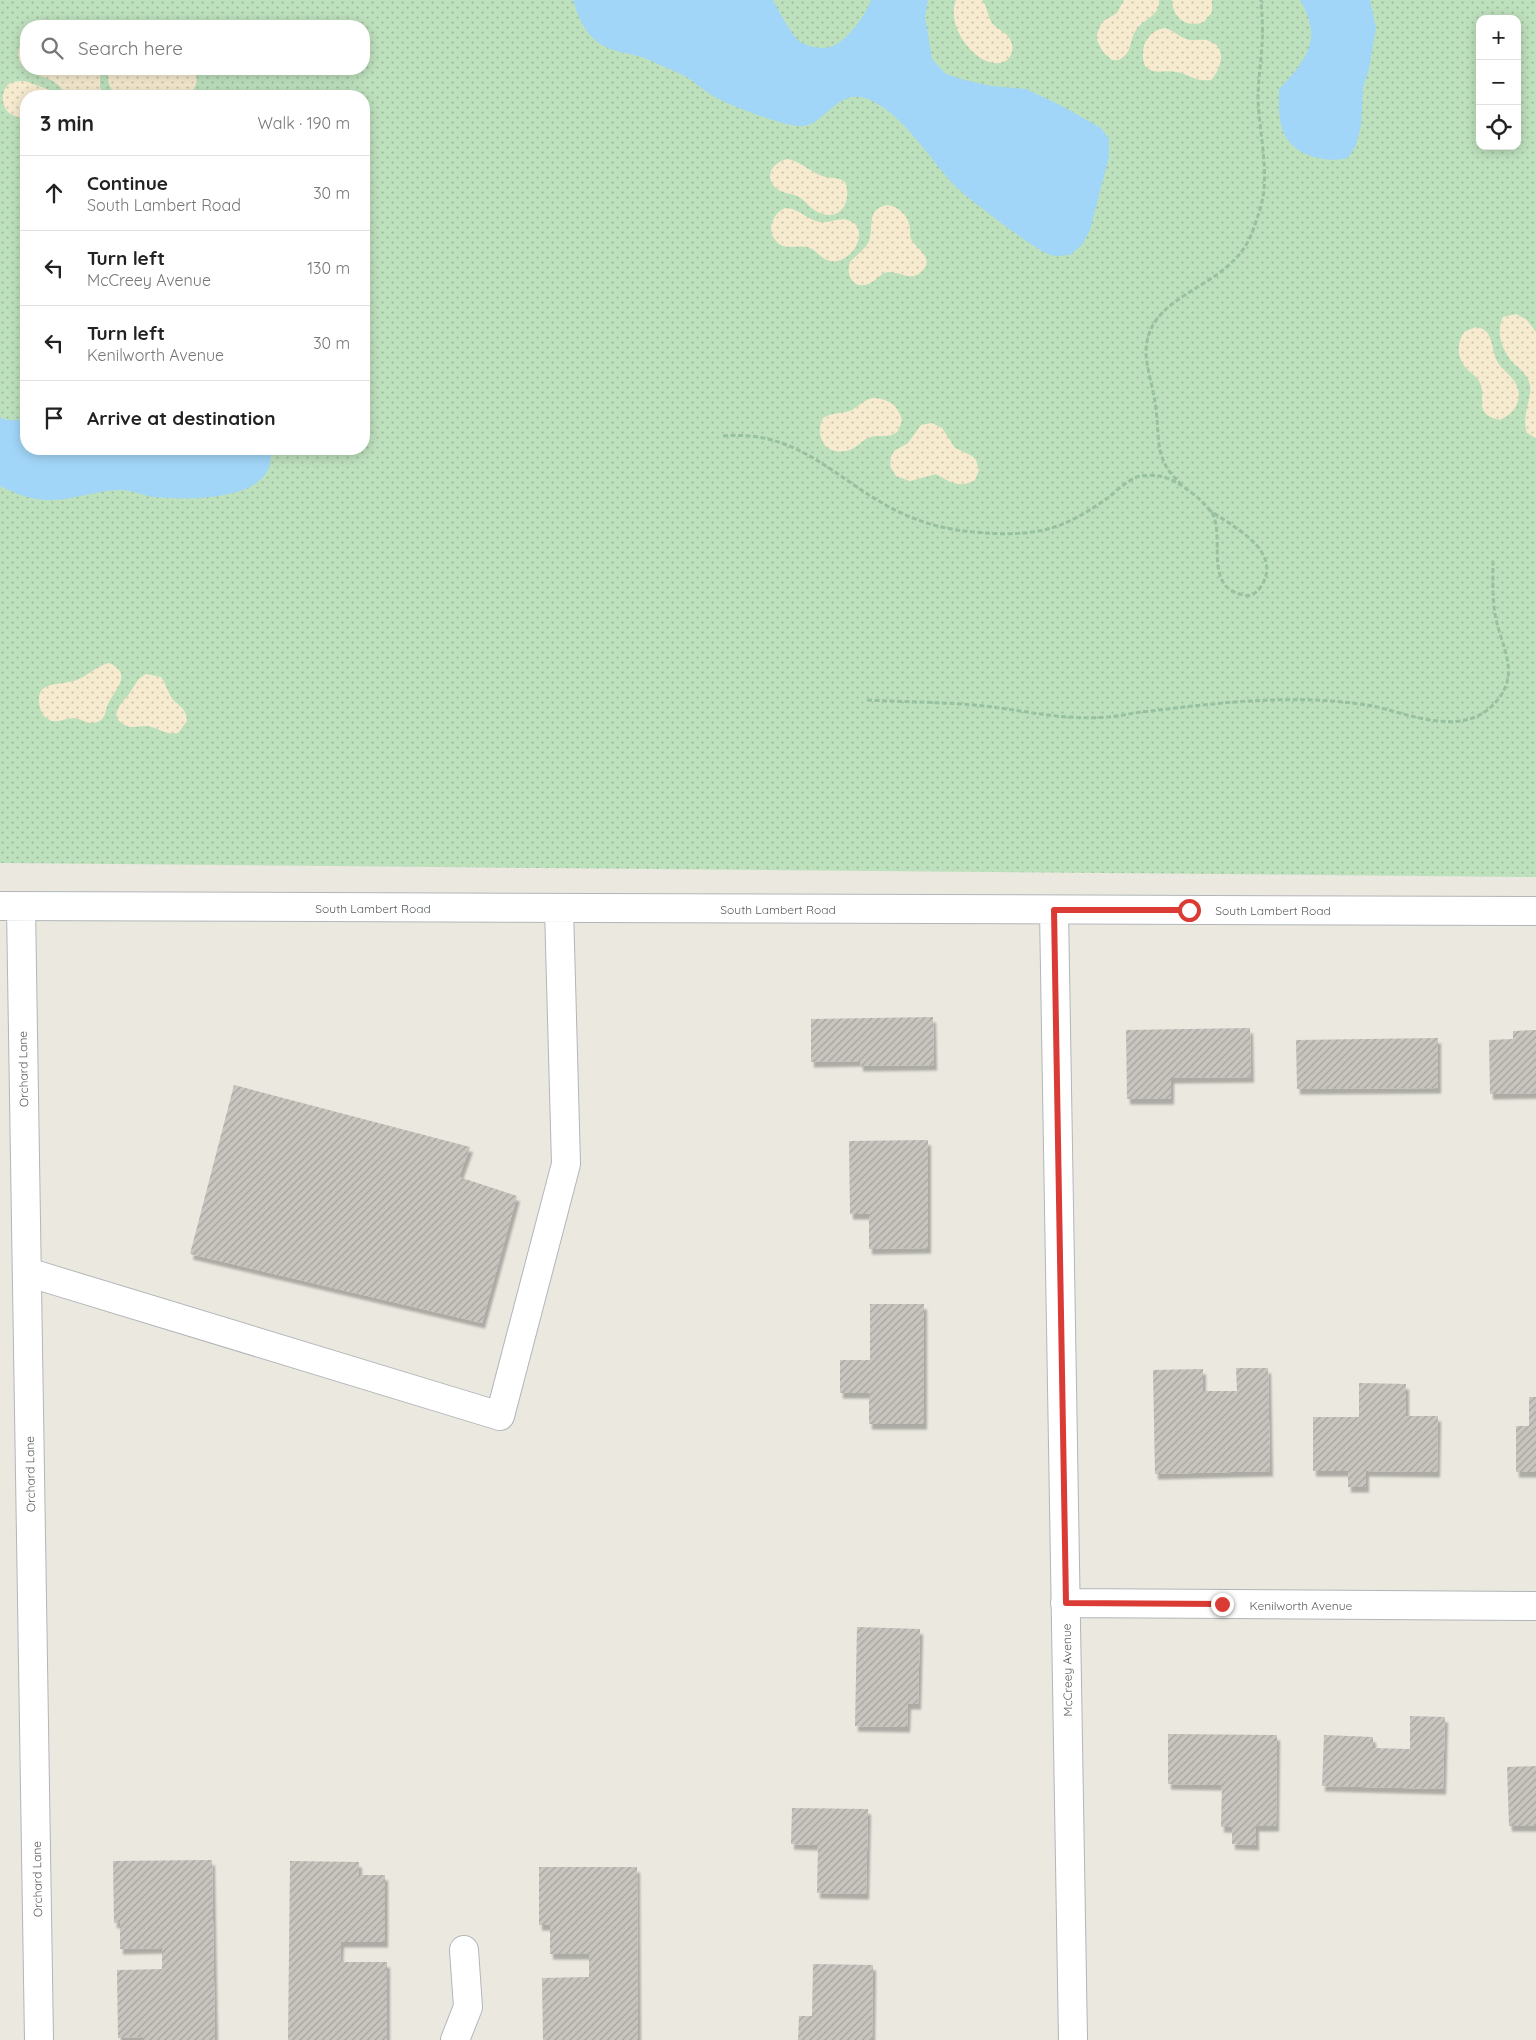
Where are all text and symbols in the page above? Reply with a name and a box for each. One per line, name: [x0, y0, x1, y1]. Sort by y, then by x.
map controls: [1476, 15, 1521, 150]
button: +: [1476, 15, 1521, 60]
search box: [20, 20, 370, 75]
icon: search: [38, 34, 66, 62]
text: Search here: [78, 36, 183, 60]
button: −: [1476, 60, 1521, 105]
button: locate: [1476, 105, 1521, 150]
text: 3 min: [40, 110, 94, 136]
text: Walk · 190 m: [258, 113, 350, 133]
text: Continue: [87, 171, 168, 195]
icon: ahead: [40, 179, 68, 207]
text: 30 m: [313, 183, 350, 203]
text: South Lambert Road: [87, 195, 241, 215]
text: Turn left: [87, 246, 165, 270]
icon: left: [40, 254, 68, 282]
text: 130 m: [307, 258, 350, 278]
text: McCreey Avenue: [87, 270, 211, 290]
text: Turn left: [87, 321, 165, 345]
icon: left: [40, 329, 68, 357]
text: 30 m: [313, 333, 350, 353]
text: Kenilworth Avenue: [87, 345, 224, 365]
icon: arrive: [40, 404, 68, 432]
text: Arrive at destination: [87, 406, 276, 430]
route start: [1178, 899, 1201, 922]
street label: South Lambert Road: [315, 901, 431, 916]
street label: South Lambert Road: [720, 902, 836, 917]
street label: South Lambert Road: [1215, 903, 1331, 918]
street label: Orchard Lane: [15, 1031, 31, 1107]
street label: Orchard Lane: [22, 1436, 38, 1512]
route end: [1211, 1593, 1234, 1616]
street label: Kenilworth Avenue: [1250, 1598, 1353, 1613]
street label: McCreey Avenue: [1059, 1623, 1075, 1717]
street label: Orchard Lane: [29, 1841, 45, 1917]

